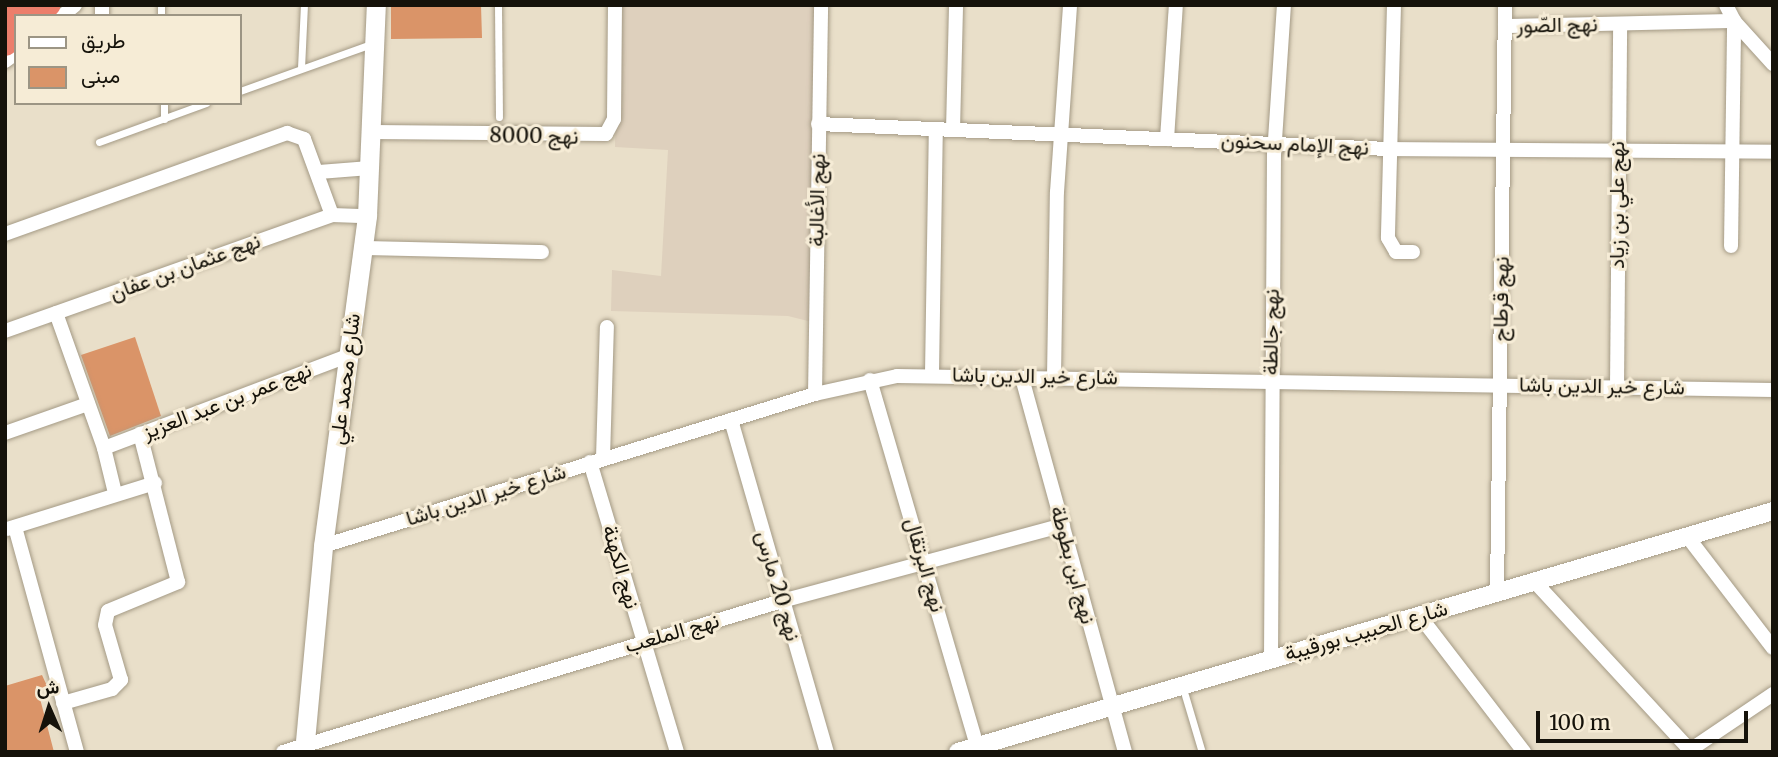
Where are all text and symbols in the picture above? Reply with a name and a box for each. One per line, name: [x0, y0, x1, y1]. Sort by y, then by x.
street label: نهج الصّور: [1516, 12, 1598, 38]
legend: [14, 14, 242, 105]
text: طريق: [81, 27, 126, 54]
text: مبنى: [81, 62, 120, 89]
street label: نهج 8000: [489, 123, 579, 149]
street label: نهج الإمام سحنون: [1220, 128, 1370, 160]
street label: نهج علي بن زياد: [1604, 141, 1630, 269]
street label: نهج الأغالبة: [804, 153, 830, 247]
street label: نهج عثمان بن عفان: [106, 228, 264, 306]
street label: نهج قرطاج: [1488, 256, 1514, 342]
street label: نهج جالطة: [1258, 289, 1284, 375]
street label: شارع محمد علي: [324, 312, 366, 446]
street label: نهج عمر بن عبد العزيز: [139, 357, 315, 445]
street label: شارع خير الدين باشا: [952, 362, 1118, 390]
street label: شارع خير الدين باشا: [1519, 372, 1685, 400]
street label: شارع خير الدين باشا: [403, 459, 569, 531]
street label: نهج ابن بطوطة: [1045, 503, 1101, 627]
street label: نهج البرتقال: [900, 515, 950, 615]
street label: نهج الكهنة: [597, 522, 645, 612]
street label: نهج 20 مارس: [750, 528, 806, 644]
street label: شارع الحبيب بورقيبة: [1282, 596, 1450, 666]
street label: نهج الملعب: [622, 608, 722, 658]
north arrow: [14, 673, 84, 743]
text: ش: [36, 674, 60, 700]
scale bar: [1540, 698, 1752, 742]
text: 100 m: [1549, 709, 1611, 736]

